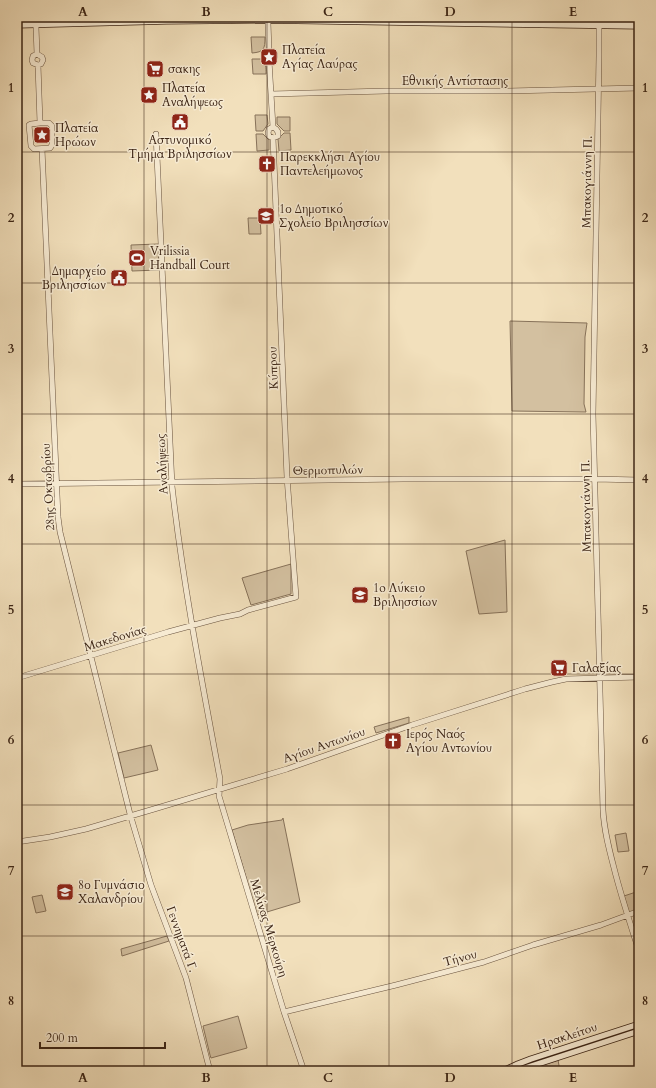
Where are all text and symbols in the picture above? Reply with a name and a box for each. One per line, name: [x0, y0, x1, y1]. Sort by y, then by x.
text: A: [78, 3, 88, 21]
text: B: [201, 3, 211, 21]
text: C: [323, 3, 333, 21]
text: D: [444, 3, 456, 21]
text: E: [569, 3, 577, 21]
place label: Πλατεία Αγίας Λαύρας: [282, 42, 358, 73]
place icon: Πλατεία Αγίας Λαύρας: [259, 47, 279, 67]
supermarket icon: σακης: [145, 59, 165, 79]
place label: σακης: [168, 61, 200, 77]
street label: Εθνικής Αντίστασης: [402, 73, 508, 89]
text: 1: [8, 79, 14, 97]
text: 1: [642, 79, 648, 97]
place label: Πλατεία Αναλήψεως: [162, 80, 223, 110]
place icon: Πλατεία Αναλήψεως: [139, 85, 159, 105]
public building icon: Αστυνομικό Τμήμα Βριλησσίων: [170, 112, 190, 132]
place label: Πλατεία Ηρώων: [55, 120, 99, 150]
place icon: Πλατεία Ηρώων: [32, 125, 52, 145]
place label: Αστυνομικό Τμήμα Βριλησσίων: [128, 132, 232, 162]
street label: Μπακογιάννη Π.: [578, 136, 597, 228]
place label: Παρεκκλήσι Αγίου Παντελεήμωνος: [280, 149, 380, 179]
church icon: Παρεκκλήσι Αγίου Παντελεήμωνος: [257, 154, 277, 174]
place label: 1ο Δημοτικό Σχολείο Βριλησσίων: [279, 201, 389, 231]
school or university icon: 1ο Δημοτικό Σχολείο Βριλησσίων: [256, 206, 276, 226]
text: 2: [8, 209, 15, 227]
text: 2: [642, 209, 649, 227]
place label: Vrilissia Handball Court: [150, 243, 230, 273]
sports icon: Vrilissia Handball Court: [127, 248, 147, 268]
place label: Δημαρχείο Βριλησσίων: [42, 263, 107, 293]
public building icon: Δημαρχείο Βριλησσίων: [109, 268, 129, 288]
text: 3: [8, 340, 15, 358]
text: 3: [642, 340, 649, 358]
street label: Κύπρου: [264, 346, 282, 390]
street label: Αναλήψεως: [152, 433, 172, 495]
street label: 28ης Οκτωβρίου: [38, 443, 58, 531]
street label: Μπακογιάννη Π.: [577, 460, 596, 552]
street label: Θερμοπυλών: [293, 461, 363, 479]
text: 4: [8, 470, 15, 488]
text: 4: [642, 470, 649, 488]
place label: 1o Λύκειο Βριλησσίων: [373, 580, 437, 610]
school or university icon: 1o Λύκειο Βριλησσίων: [350, 585, 370, 605]
text: 5: [8, 601, 14, 619]
text: 5: [642, 601, 648, 619]
street label: Μακεδονίας: [82, 621, 148, 655]
supermarket icon: Γαλαξίας: [549, 658, 569, 678]
place label: Γαλαξίας: [572, 660, 621, 676]
street label: Αγίου Αντωνίου: [281, 723, 368, 768]
place label: Ιερός Ναός Αγίου Αντωνίου: [406, 726, 492, 757]
text: 6: [8, 731, 15, 749]
church icon: Ιερός Ναός Αγίου Αντωνίου: [383, 731, 403, 751]
text: 6: [642, 731, 649, 749]
text: 7: [8, 862, 15, 880]
text: 7: [642, 862, 649, 880]
place label: 8ο Γυμνάσιο Χαλανδρίου: [78, 877, 145, 907]
street label: Μελίνας Μερκούρη: [247, 877, 291, 979]
school or university icon: 8ο Γυμνάσιο Χαλανδρίου: [55, 882, 75, 902]
street label: Γεννηματά Γ.: [163, 904, 201, 974]
street label: Τήνου: [441, 946, 479, 970]
text: 8: [8, 992, 14, 1010]
text: 8: [642, 992, 648, 1010]
street label: Ηρακλείτου: [535, 1019, 599, 1053]
scale bar: [40, 1024, 165, 1050]
text: 200 m: [46, 1030, 79, 1046]
text: A: [78, 1069, 88, 1087]
text: B: [201, 1069, 211, 1087]
text: C: [323, 1069, 333, 1087]
text: D: [444, 1069, 456, 1087]
text: E: [569, 1069, 577, 1087]

